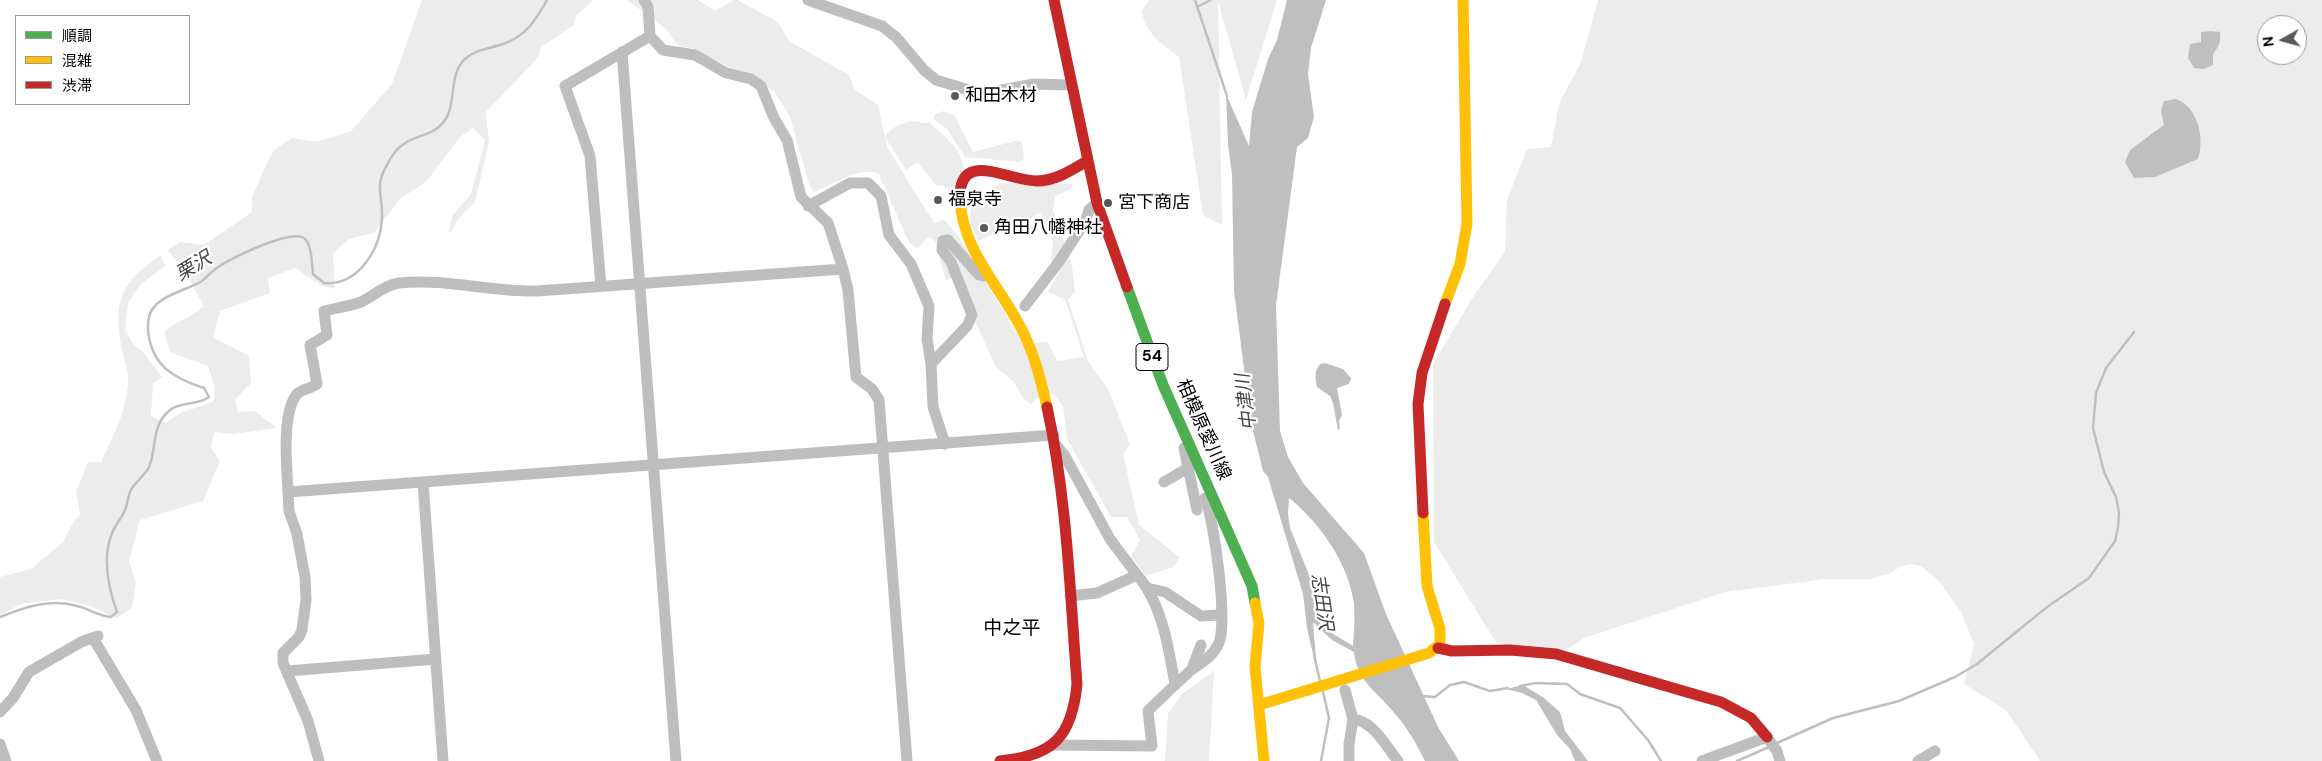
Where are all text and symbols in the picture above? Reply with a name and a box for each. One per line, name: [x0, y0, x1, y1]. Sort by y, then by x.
legend: [15, 15, 190, 105]
north arrow: [2257, 15, 2307, 65]
text: 順調: [62, 26, 92, 46]
text: N: [2259, 36, 2278, 48]
text: 混雑: [62, 51, 92, 71]
text: 渋滞: [62, 76, 92, 96]
place label: 和田木材: [965, 85, 1037, 107]
marker: 和田木材: [949, 90, 961, 102]
place label: 福泉寺: [948, 189, 1002, 211]
place label: 宮下商店: [1118, 192, 1190, 214]
marker: 福泉寺: [932, 194, 944, 206]
marker: 宮下商店: [1102, 197, 1114, 209]
place label: 角田八幡神社: [994, 217, 1102, 239]
marker: 角田八幡神社: [978, 222, 990, 234]
water label: 栗沢: [172, 247, 216, 287]
road number: 54: [1136, 344, 1168, 371]
water label: 中津川: [1232, 372, 1262, 432]
street label: 相模原愛川線: [1171, 376, 1235, 484]
water label: 志田沢: [1306, 572, 1336, 632]
district label: 中之平: [984, 618, 1040, 640]

